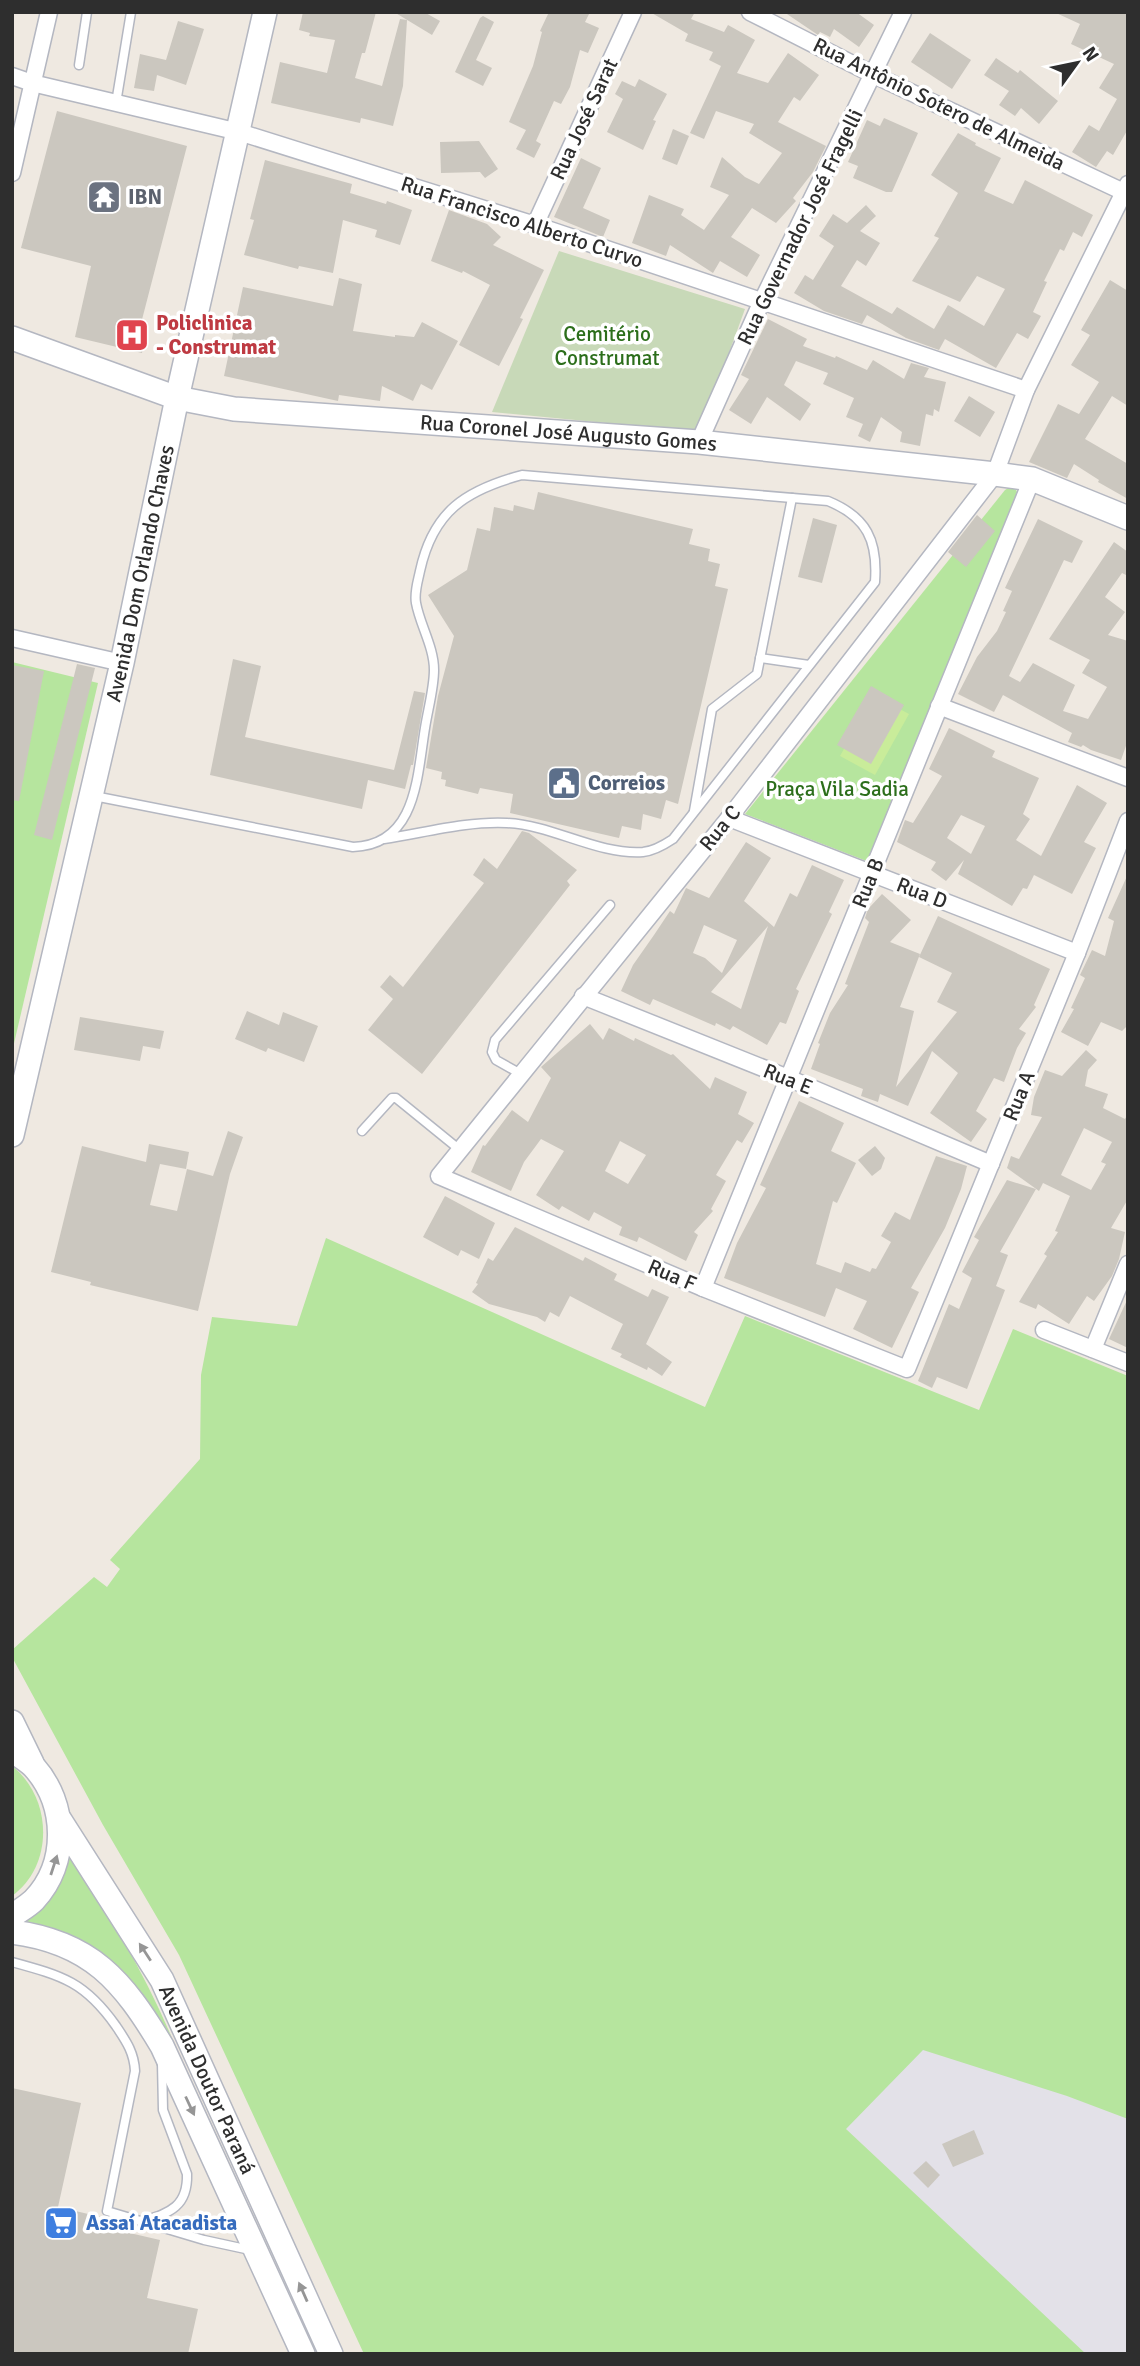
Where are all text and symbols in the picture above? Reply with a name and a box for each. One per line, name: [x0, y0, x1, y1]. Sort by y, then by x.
north arrow: [1042, 28, 1112, 98]
street label: Rua Antônio Sotero de Almeida: [809, 32, 1069, 176]
text: N: [1077, 42, 1104, 66]
street label: Rua José Sarat: [544, 54, 624, 184]
street label: Rua Governador José Fragelli: [731, 105, 869, 349]
street label: Rua Francisco Alberto Curvo: [398, 171, 646, 273]
temple icon: IBN: [85, 178, 123, 216]
place label: IBN: [128, 184, 162, 210]
place label: Policlinica - Construmat: [156, 310, 276, 360]
hospital icon: Policlinica - Construmat: [113, 316, 151, 354]
park label: Cemitério Construmat: [554, 321, 660, 371]
street label: Rua Coronel José Augusto Gomes: [419, 409, 718, 457]
street label: Avenida Dom Orlando Chaves: [100, 443, 180, 704]
public building icon: Correios: [545, 764, 583, 802]
place label: Correios: [588, 770, 665, 796]
park label: Praça Vila Sadia: [765, 776, 909, 802]
street label: Rua C: [694, 800, 746, 856]
street label: Rua B: [846, 854, 890, 912]
street label: Rua D: [893, 871, 951, 915]
street label: Rua E: [760, 1057, 816, 1101]
street label: Rua A: [997, 1067, 1041, 1125]
street label: Rua F: [644, 1253, 700, 1297]
one-way arrow: [49, 1854, 60, 1875]
one-way arrow: [138, 1943, 151, 1962]
street label: Avenida Doutor Paraná: [153, 1981, 261, 2178]
one-way arrow: [184, 2096, 195, 2117]
supermarket icon: Assaí Atacadista: [42, 2204, 80, 2242]
place label: Assaí Atacadista: [86, 2210, 238, 2236]
one-way arrow: [297, 2281, 308, 2302]

